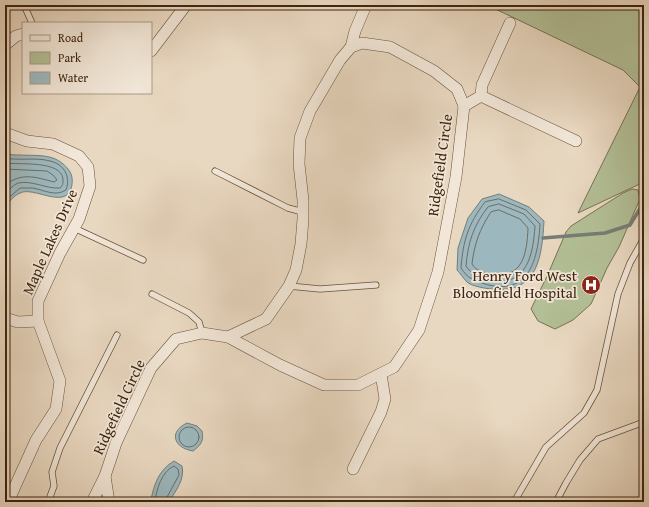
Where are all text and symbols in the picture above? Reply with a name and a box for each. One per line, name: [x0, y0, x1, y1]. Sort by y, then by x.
legend: [22, 22, 152, 94]
text: Road: [58, 29, 84, 46]
text: Park: [58, 49, 82, 66]
text: Water: [58, 69, 88, 86]
street label: Ridgefield Circle: [422, 113, 457, 217]
street label: Maple Lakes Drive: [17, 186, 82, 298]
place label: Henry Ford West Bloomfield Hospital: [453, 265, 578, 303]
hospital icon: Henry Ford West Bloomfield Hospital: [580, 274, 602, 296]
street label: Ridgefield Circle: [87, 356, 150, 458]

